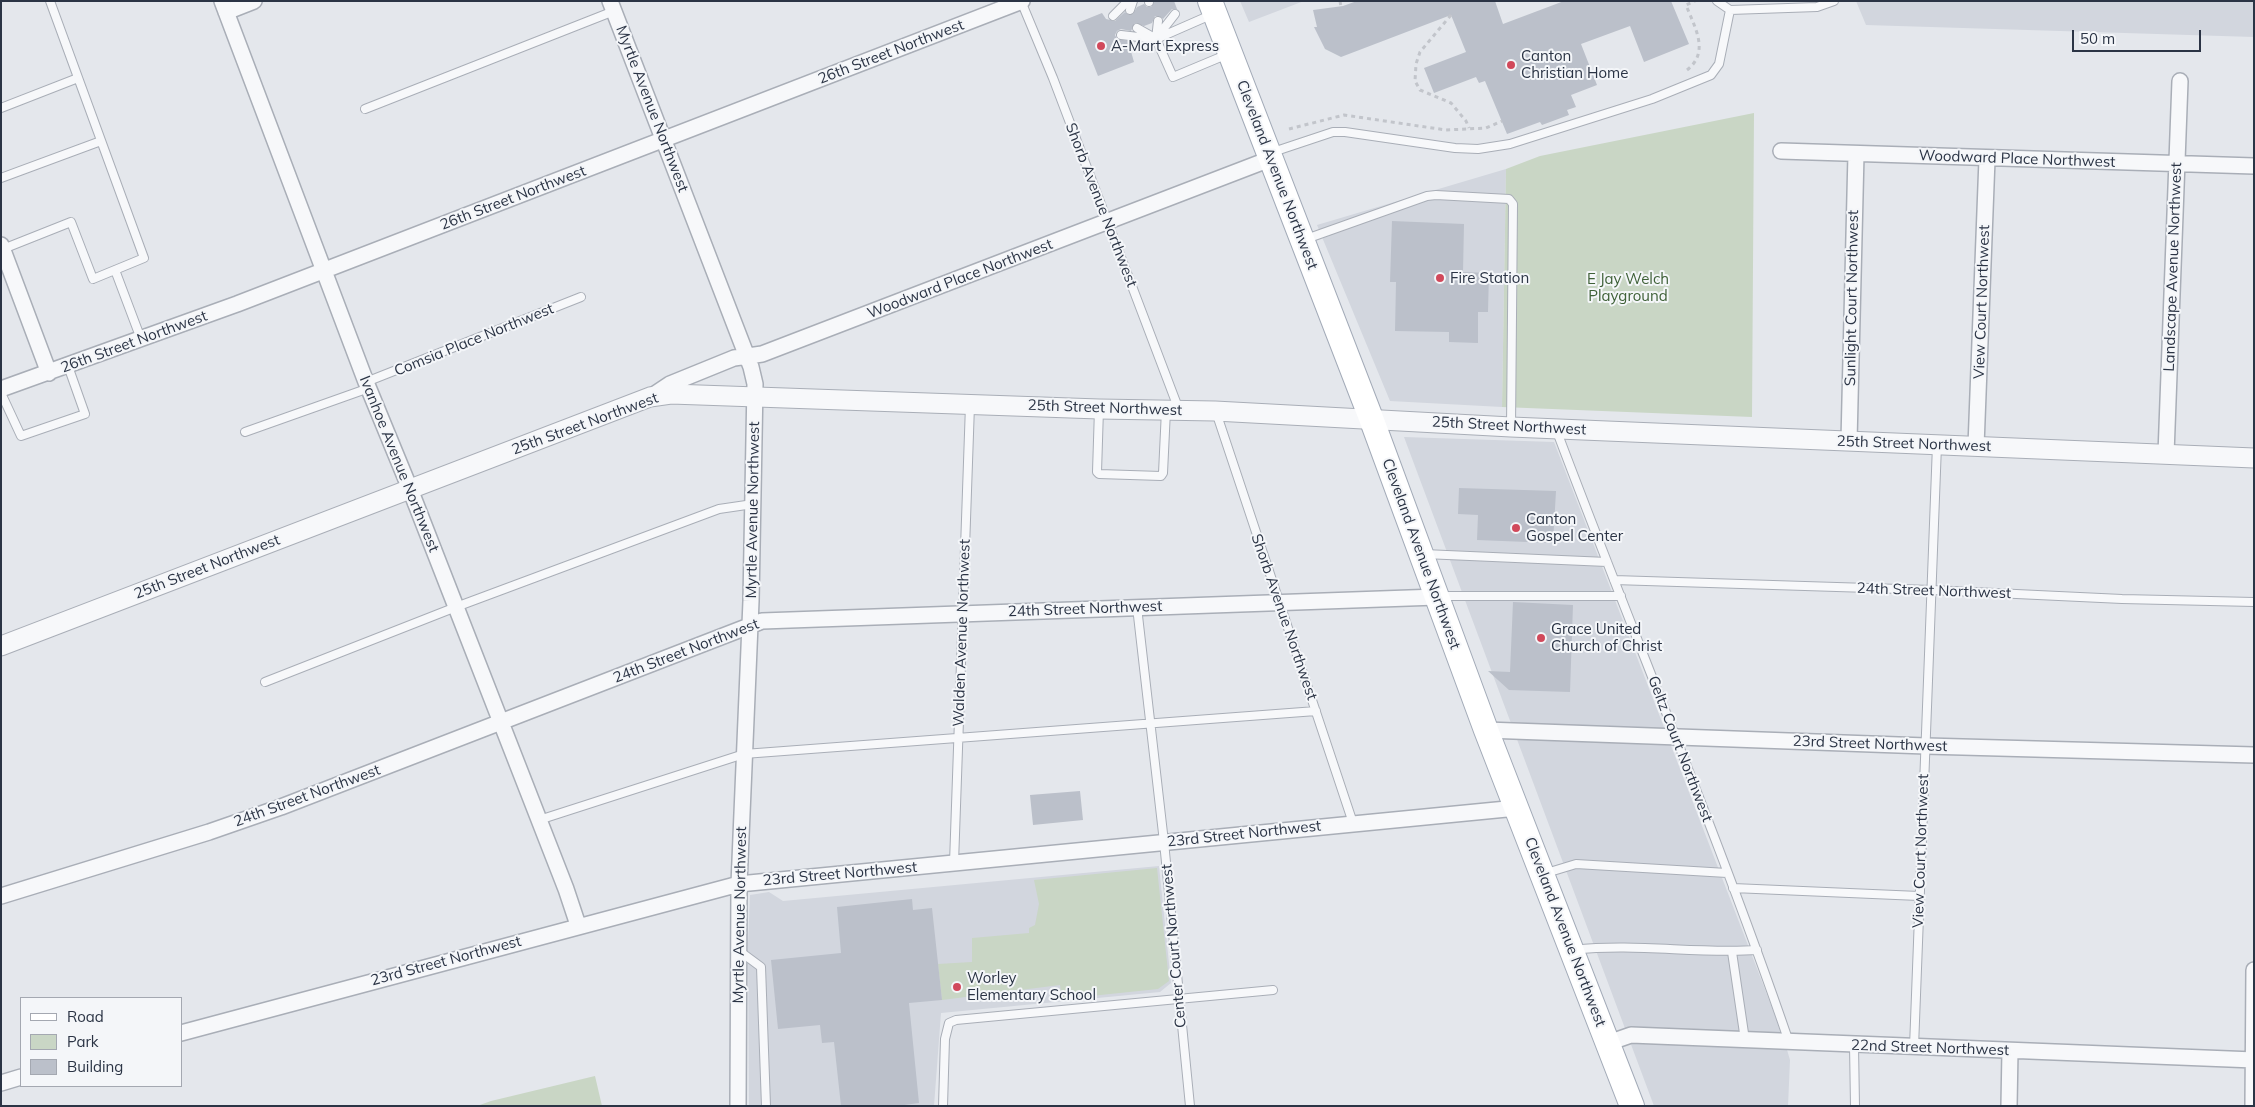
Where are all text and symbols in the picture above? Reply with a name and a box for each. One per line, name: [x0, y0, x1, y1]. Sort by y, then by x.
street label: 26th Street Northwest: [816, 16, 966, 88]
scale bar: [2075, 20, 2204, 52]
street label: Myrtle Avenue Northwest: [612, 23, 692, 195]
text: 50 m: [2080, 29, 2115, 48]
place label: A-Mart Express: [1111, 37, 1219, 55]
marker: A-Mart Express: [1095, 40, 1107, 52]
place label: Canton Christian Home: [1521, 47, 1628, 82]
marker: Canton Christian Home: [1505, 59, 1517, 71]
street label: Cleveland Avenue Northwest: [1232, 78, 1322, 272]
street label: Shorb Avenue Northwest: [1061, 120, 1141, 290]
street label: Woodward Place Northwest: [1918, 147, 2116, 171]
street label: 26th Street Northwest: [438, 162, 588, 234]
street label: Landscape Avenue Northwest: [2160, 162, 2186, 372]
street label: Sunlight Court Northwest: [1841, 210, 1863, 386]
street label: View Court Northwest: [1970, 225, 1994, 379]
street label: Woodward Place Northwest: [865, 235, 1055, 323]
place label: Fire Station: [1450, 269, 1529, 287]
park label: E Jay Welch Playground: [1587, 270, 1669, 305]
marker: Fire Station: [1434, 272, 1446, 284]
street label: Comsia Place Northwest: [392, 300, 556, 380]
street label: 26th Street Northwest: [58, 307, 210, 377]
street label: Ivanhoe Avenue Northwest: [355, 373, 443, 555]
street label: 25th Street Northwest: [509, 389, 661, 459]
street label: 25th Street Northwest: [1027, 396, 1183, 420]
street label: 25th Street Northwest: [1431, 413, 1587, 439]
street label: Myrtle Avenue Northwest: [742, 421, 764, 599]
street label: 25th Street Northwest: [1836, 432, 1992, 456]
street label: Cleveland Avenue Northwest: [1378, 456, 1464, 652]
place label: Canton Gospel Center: [1526, 510, 1623, 545]
marker: Canton Gospel Center: [1510, 522, 1522, 534]
street label: 25th Street Northwest: [132, 531, 282, 603]
street label: Shorb Avenue Northwest: [1247, 532, 1321, 702]
street label: Walden Avenue Northwest: [950, 539, 974, 727]
street label: 24th Street Northwest: [1856, 579, 2012, 603]
street label: 24th Street Northwest: [1007, 597, 1163, 621]
street label: 24th Street Northwest: [611, 615, 761, 687]
place label: Grace United Church of Christ: [1551, 620, 1662, 655]
marker: Grace United Church of Christ: [1535, 632, 1547, 644]
street label: Geltz Court Northwest: [1644, 673, 1716, 825]
street label: 23rd Street Northwest: [1792, 732, 1948, 756]
street label: 24th Street Northwest: [231, 761, 383, 831]
street label: View Court Northwest: [1909, 774, 1933, 928]
street label: 23rd Street Northwest: [1166, 817, 1322, 851]
street label: Myrtle Avenue Northwest: [729, 826, 751, 1004]
street label: Cleveland Avenue Northwest: [1520, 835, 1610, 1029]
street label: 23rd Street Northwest: [762, 858, 918, 890]
street label: Center Court Northwest: [1158, 863, 1190, 1029]
street label: 23rd Street Northwest: [369, 932, 523, 990]
place label: Worley Elementary School: [967, 969, 1096, 1004]
marker: Worley Elementary School: [951, 981, 963, 993]
legend: [20, 997, 182, 1087]
text: Road: [67, 1007, 104, 1026]
text: Park: [67, 1032, 99, 1051]
street label: 22nd Street Northwest: [1851, 1036, 2009, 1060]
text: Building: [67, 1057, 123, 1076]

